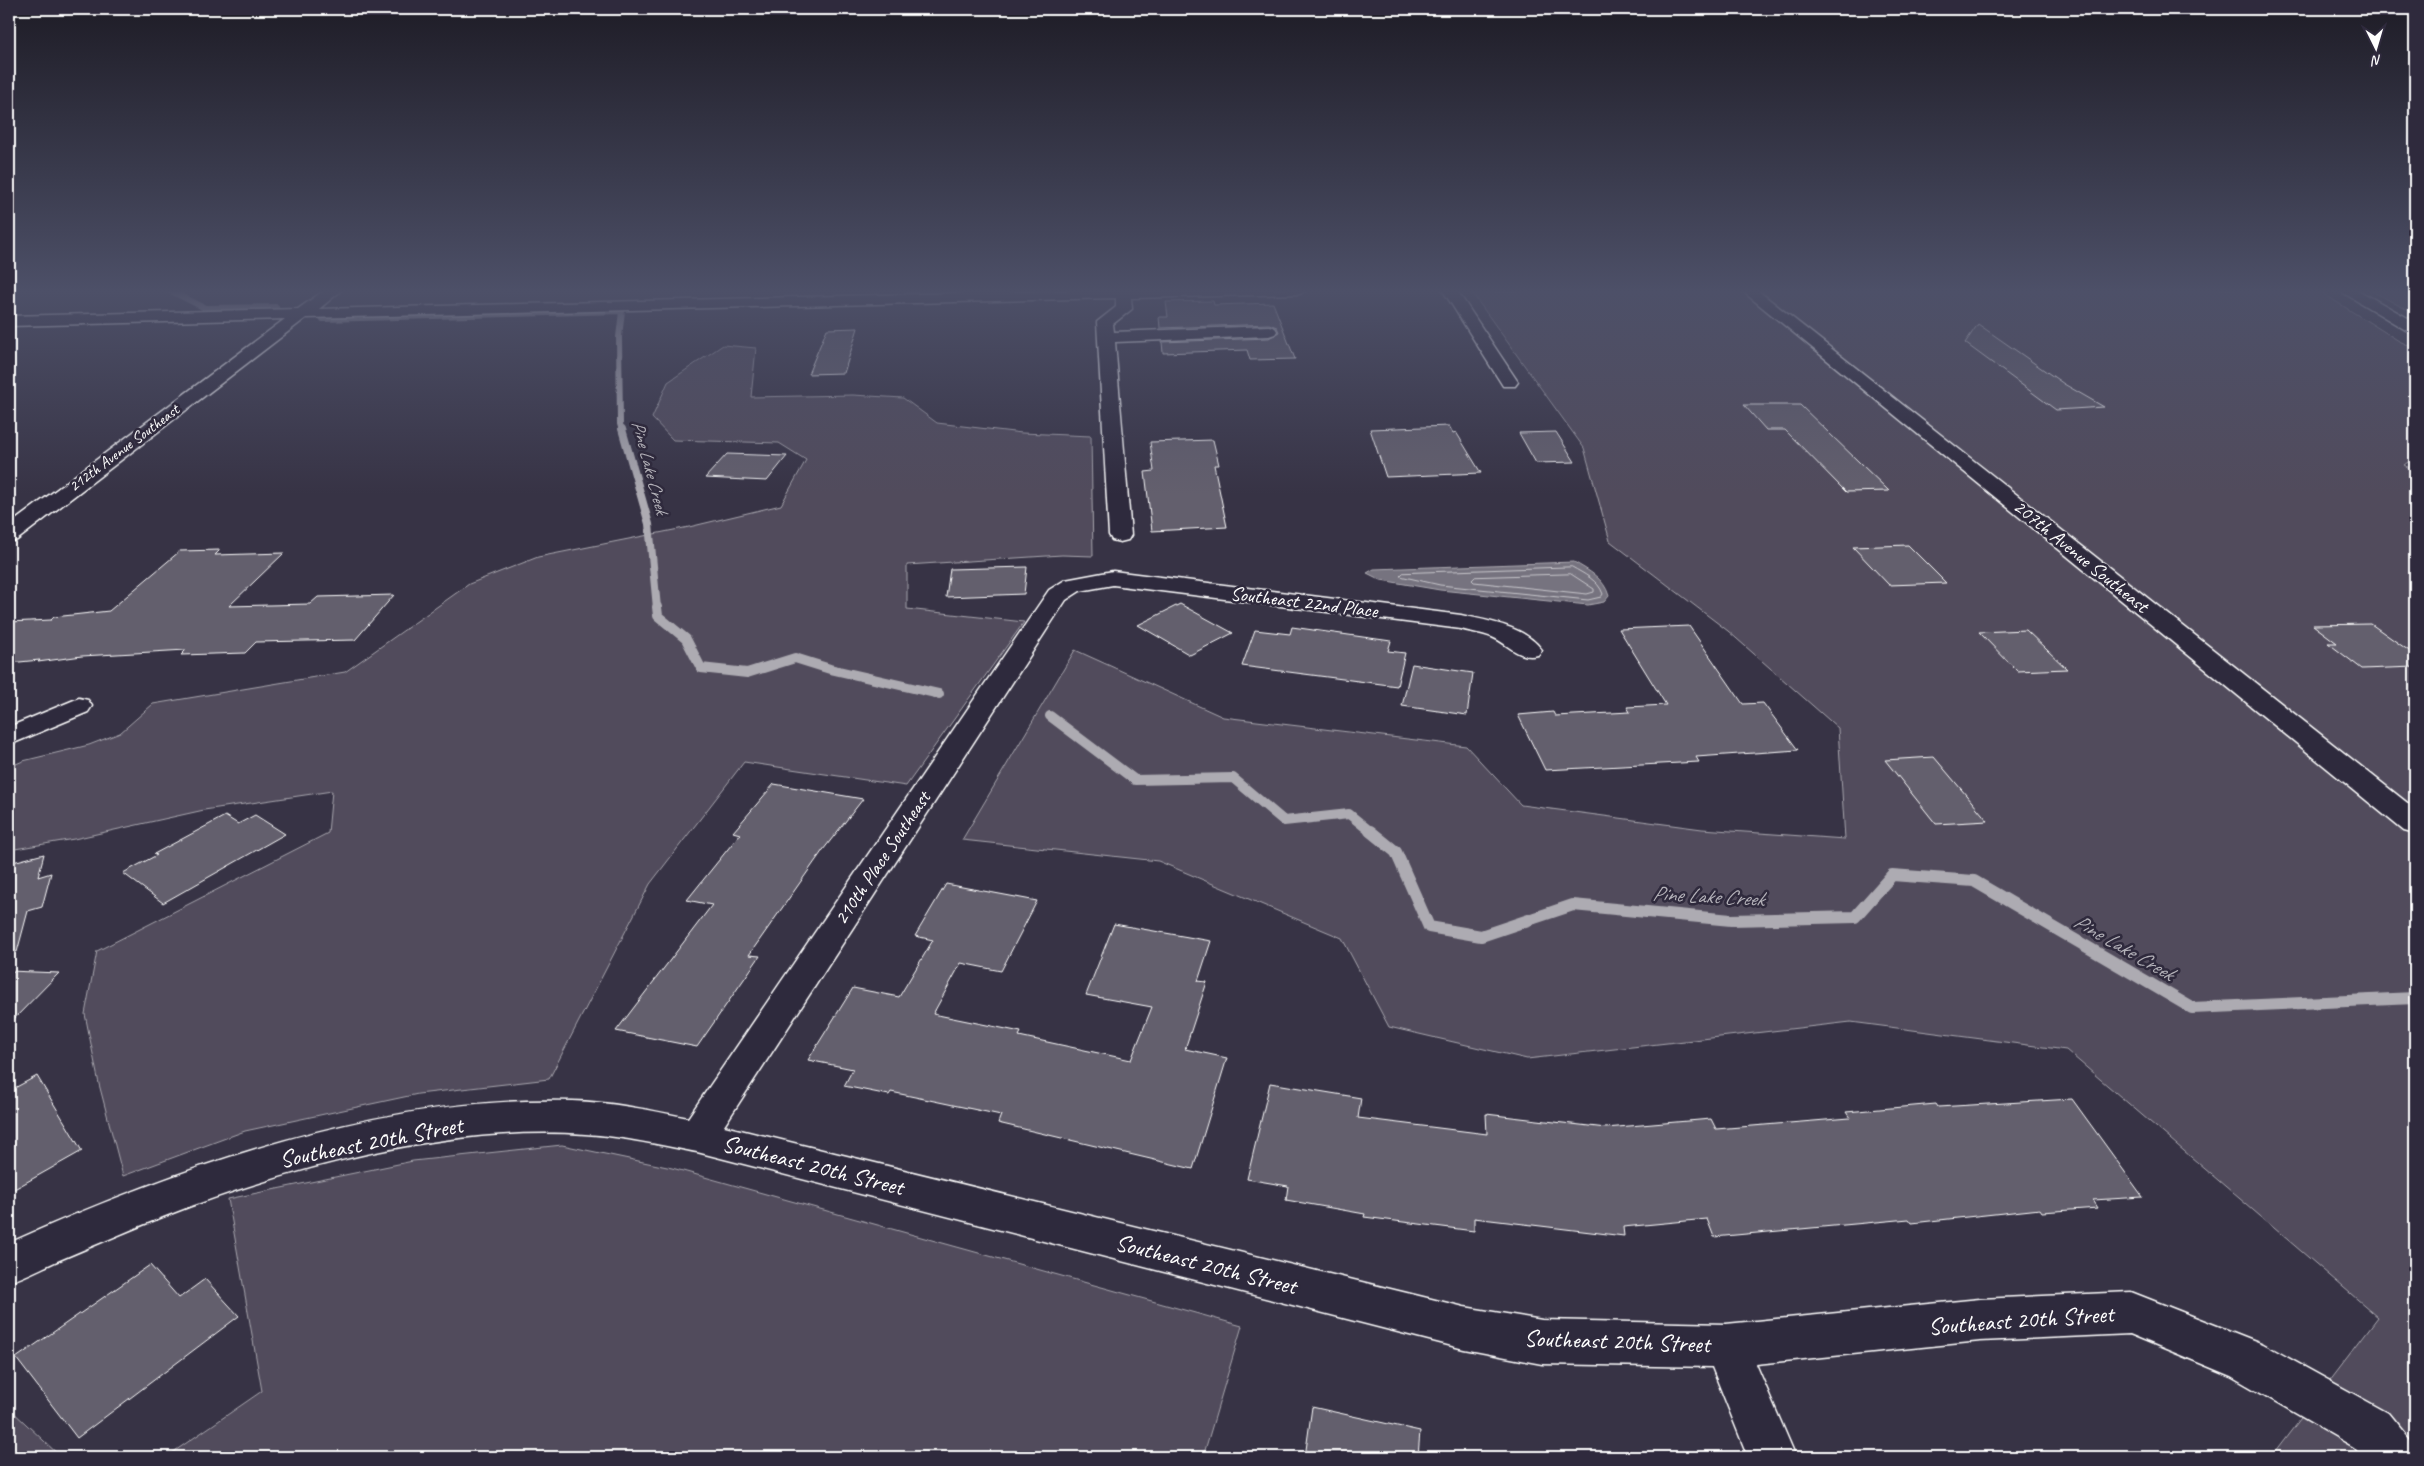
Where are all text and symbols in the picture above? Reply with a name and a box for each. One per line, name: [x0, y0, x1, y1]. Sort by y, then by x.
north arrow: [2352, 22, 2402, 72]
text: N: [2370, 52, 2382, 70]
street label: 212th Avenue Southeast: [65, 399, 185, 496]
water label: Pine Lake Creek: [627, 418, 674, 519]
street label: 207th Avenue Southeast: [2008, 494, 2156, 620]
street label: Southeast 22nd Place: [1229, 581, 1380, 624]
street label: 210th Place Southeast: [828, 785, 937, 929]
water label: Pine Lake Creek: [1652, 880, 1768, 912]
water label: Pine Lake Creek: [2069, 908, 2182, 988]
street label: Southeast 20th Street: [277, 1109, 467, 1174]
street label: Southeast 20th Street: [719, 1128, 909, 1203]
street label: Southeast 20th Street: [1112, 1227, 1302, 1302]
street label: Southeast 20th Street: [1927, 1298, 2117, 1341]
street label: Southeast 20th Street: [1524, 1323, 1712, 1359]

